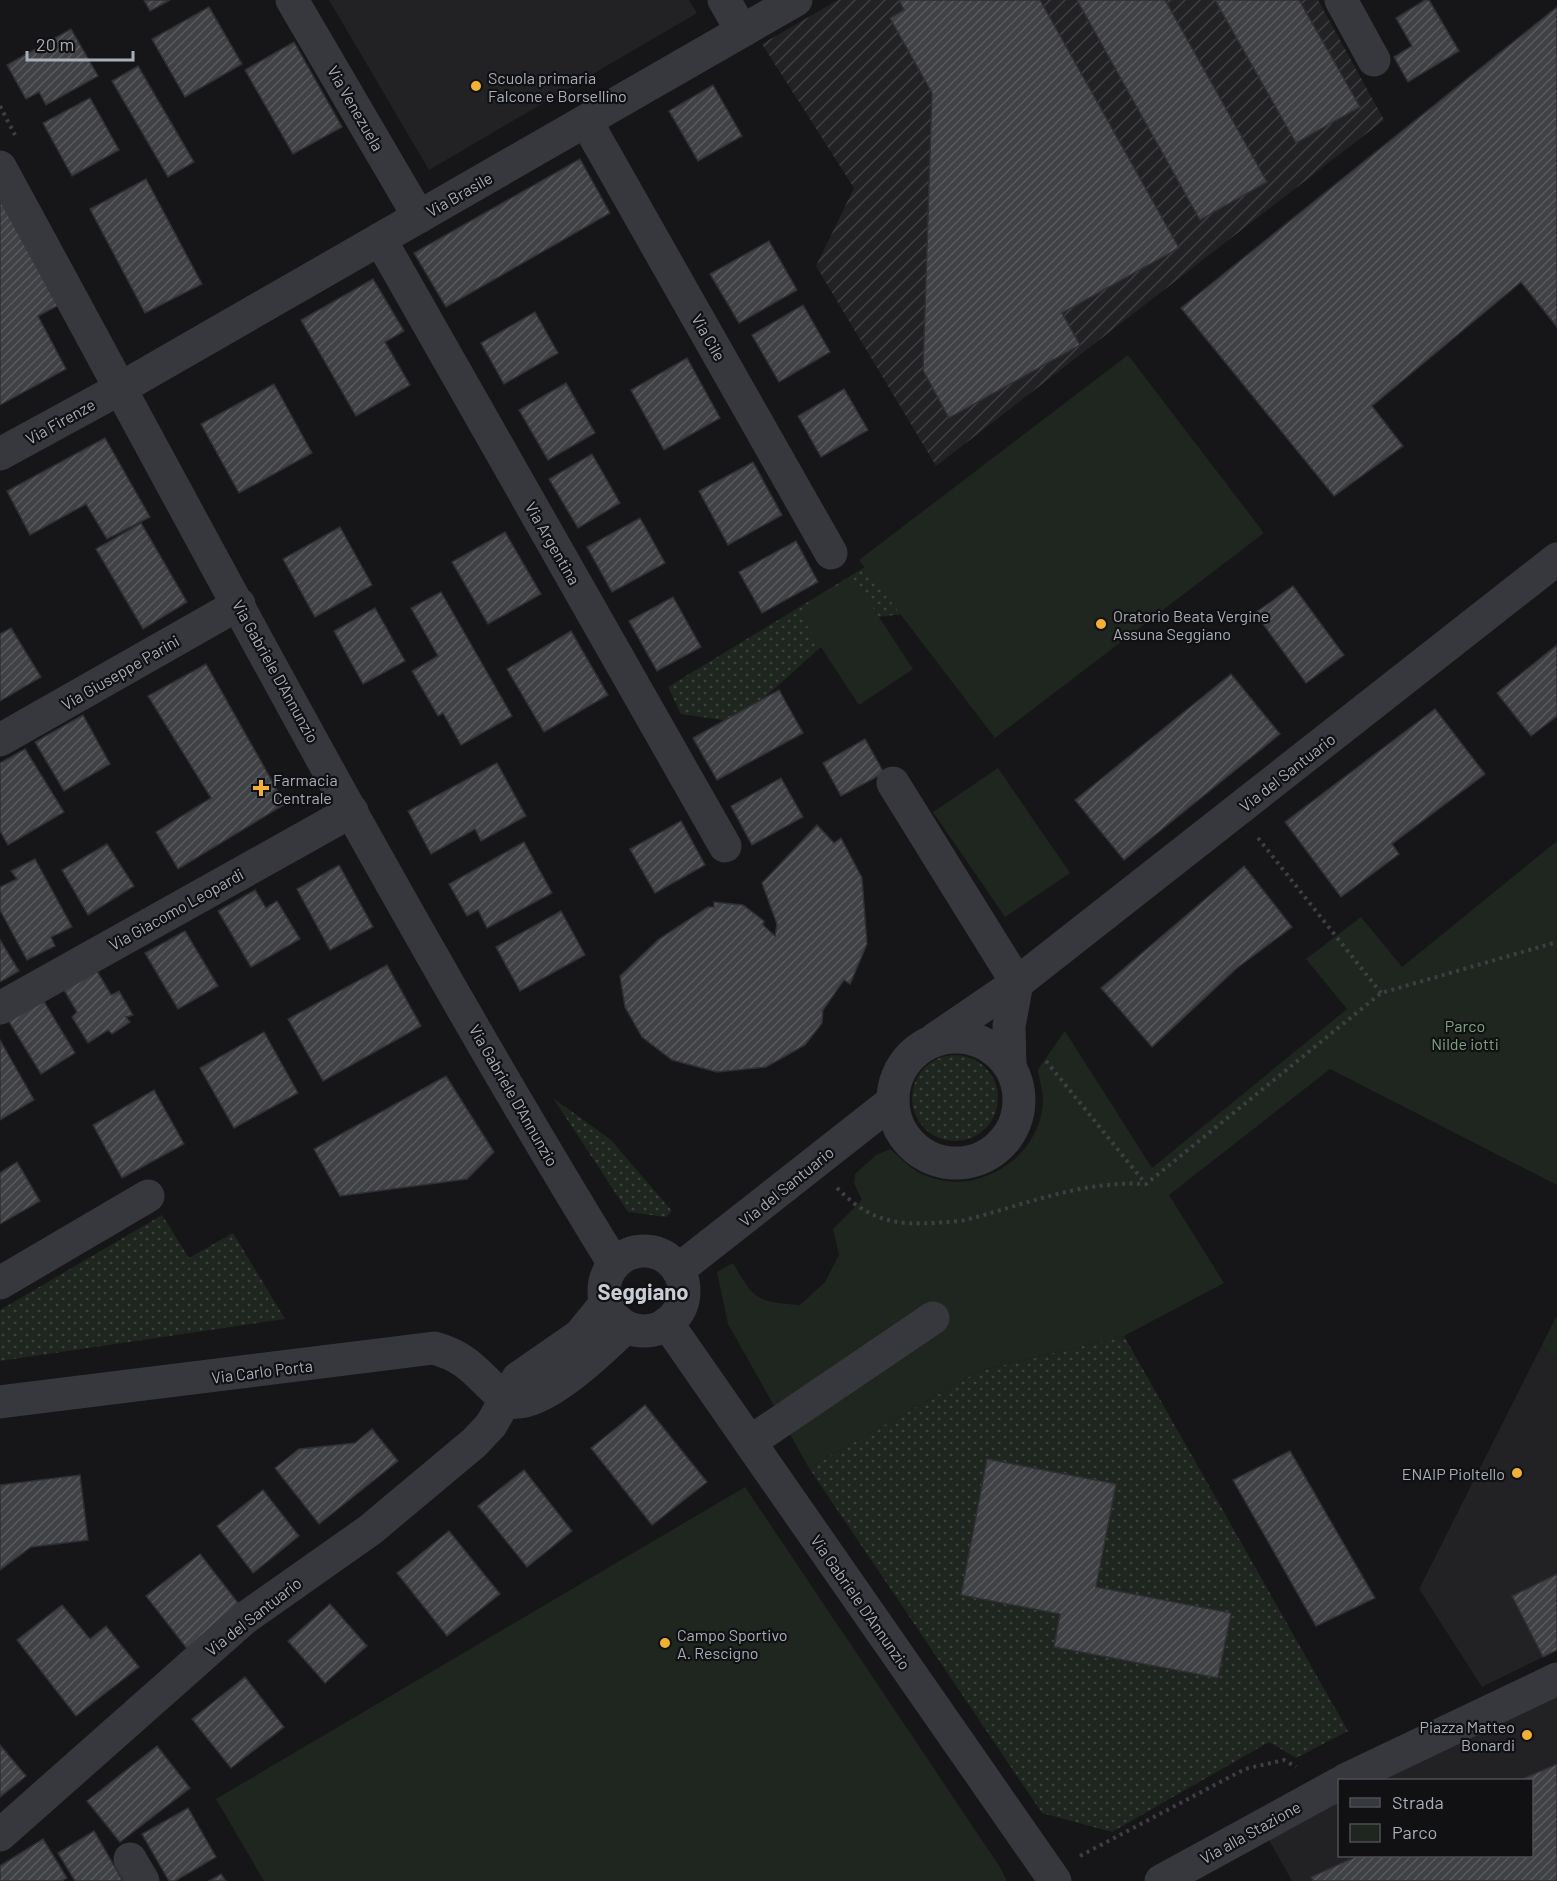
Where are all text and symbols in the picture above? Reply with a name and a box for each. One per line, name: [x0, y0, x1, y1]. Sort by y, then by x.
scale bar: [27, 24, 134, 62]
text: 20 m: [36, 33, 74, 55]
street label: Via Venezuela: [324, 62, 388, 154]
place label: Scuola primaria Falcone e Borsellino: [488, 68, 627, 105]
marker: Scuola primaria Falcone e Borsellino: [469, 79, 483, 93]
street label: Via Brasile: [423, 168, 495, 220]
street label: Via Cile: [688, 310, 730, 364]
street label: Via Firenze: [22, 394, 98, 448]
street label: Via Argentina: [522, 498, 584, 588]
street label: Via Gabriele D'Annunzio: [229, 596, 323, 746]
place label: Oratorio Beata Vergine Assuna Seggiano: [1113, 606, 1269, 643]
marker: Oratorio Beata Vergine Assuna Seggiano: [1094, 617, 1108, 631]
street label: Via Giuseppe Parini: [58, 631, 182, 713]
street label: Via del Santuario: [1235, 729, 1339, 815]
place label: Farmacia Centrale: [273, 770, 338, 807]
marker: Farmacia Centrale: [254, 781, 268, 795]
street label: Via Giacomo Leopardi: [105, 864, 247, 954]
park label: Parco Nilde iotti: [1431, 1016, 1499, 1053]
street label: Via Gabriele D'Annunzio: [466, 1021, 562, 1169]
street label: Via del Santuario: [735, 1142, 837, 1230]
district label: Seggiano: [597, 1278, 689, 1304]
street label: Via Carlo Porta: [210, 1355, 314, 1387]
place label: ENAIP Pioltello: [1402, 1464, 1505, 1483]
marker: ENAIP Pioltello: [1510, 1466, 1524, 1480]
street label: Via Gabriele D'Annunzio: [807, 1531, 915, 1673]
street label: Via del Santuario: [201, 1573, 305, 1659]
place label: Campo Sportivo A. Rescigno: [677, 1625, 787, 1662]
marker: Campo Sportivo A. Rescigno: [658, 1636, 672, 1650]
place label: Piazza Matteo Bonardi: [1419, 1717, 1515, 1754]
marker: Piazza Matteo Bonardi: [1520, 1728, 1534, 1742]
legend: [1338, 1779, 1533, 1857]
text: Strada: [1392, 1791, 1444, 1813]
street label: Via alla Stazione: [1196, 1797, 1304, 1867]
text: Parco: [1392, 1821, 1437, 1843]

